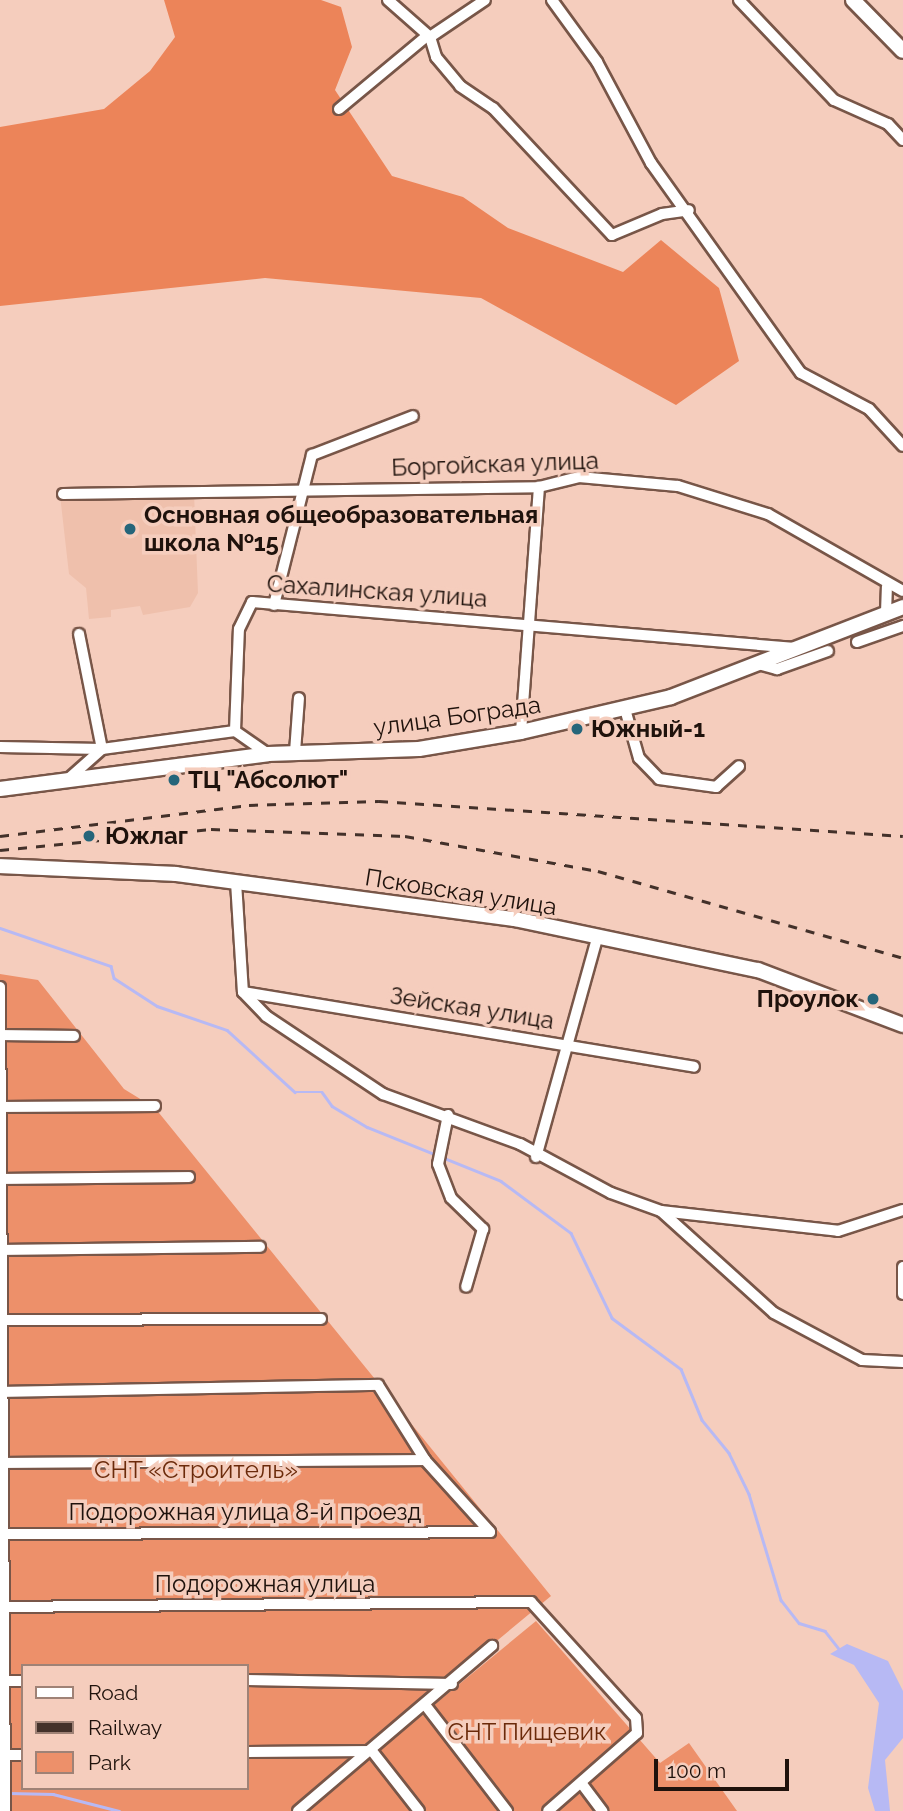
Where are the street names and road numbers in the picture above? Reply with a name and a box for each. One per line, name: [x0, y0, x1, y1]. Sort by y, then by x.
street label: Боргойская улица: [390, 446, 600, 482]
street label: Сахалинская улица: [265, 569, 489, 613]
street label: улица Бограда: [372, 690, 542, 742]
street label: Псковская улица: [363, 863, 559, 921]
street label: Зейская улица: [387, 981, 557, 1035]
street label: Подорожная улица 8-й проезд: [68, 1498, 422, 1526]
street label: Подорожная улица: [154, 1570, 376, 1598]

